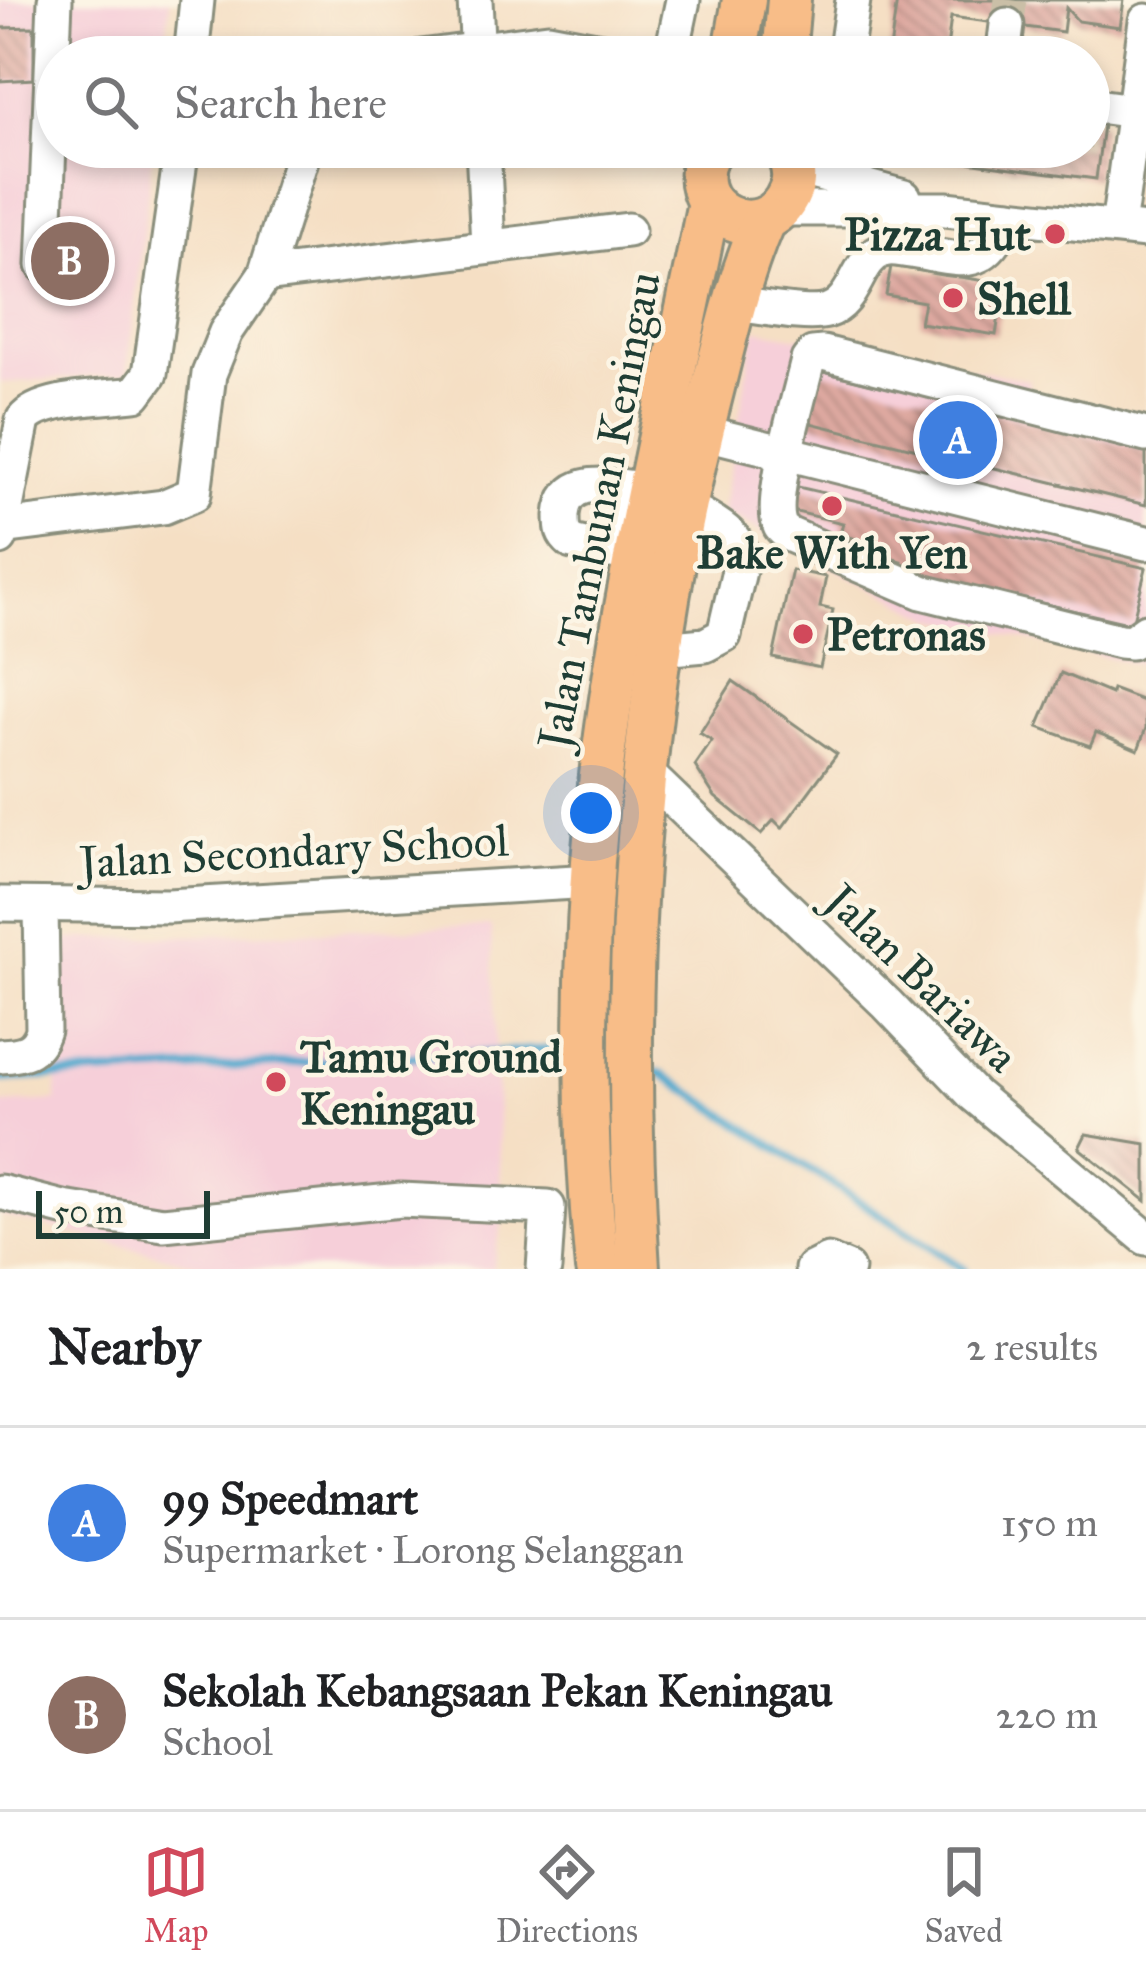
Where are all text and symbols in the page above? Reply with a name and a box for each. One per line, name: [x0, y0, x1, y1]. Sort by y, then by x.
search box: [36, 36, 1110, 168]
icon: search: [78, 69, 144, 135]
text: Search here: [174, 75, 387, 130]
place label: Pizza Hut: [844, 207, 1031, 262]
pin: B: [31, 216, 109, 306]
marker: Pizza Hut: [1042, 221, 1068, 247]
street label: Jalan Tambunan Keningau: [525, 267, 672, 758]
place label: Shell: [977, 271, 1072, 326]
marker: Shell: [940, 285, 966, 311]
pin: A: [919, 395, 997, 485]
marker: Bake With Yen: [819, 493, 845, 519]
place label: Bake With Yen: [696, 525, 968, 580]
place label: Petronas: [827, 607, 986, 662]
marker: Petronas: [790, 621, 816, 647]
your location: [561, 783, 621, 843]
street label: Jalan Secondary School: [73, 812, 511, 890]
street label: Jalan Bariawa: [811, 869, 1030, 1083]
place label: Tamu Ground Keningau: [300, 1029, 562, 1136]
marker: Tamu Ground Keningau: [263, 1069, 289, 1095]
scale bar: [36, 1185, 210, 1238]
text: 50 m: [54, 1192, 123, 1232]
text: Nearby: [48, 1316, 200, 1378]
text: 2 results: [966, 1323, 1098, 1371]
text: 99 Speedmart: [162, 1471, 418, 1526]
text: A: [74, 1499, 100, 1547]
text: 150 m: [1001, 1499, 1098, 1547]
text: Supermarket · Lorong Selanggan: [162, 1526, 684, 1574]
text: Sekolah Kebangsaan Pekan Keningau: [162, 1663, 833, 1718]
text: B: [74, 1691, 100, 1739]
text: 220 m: [996, 1691, 1098, 1739]
text: School: [162, 1718, 273, 1766]
tab: Map: [143, 1839, 209, 1951]
tab: Directions: [496, 1839, 638, 1951]
tab: Saved: [924, 1839, 1003, 1951]

